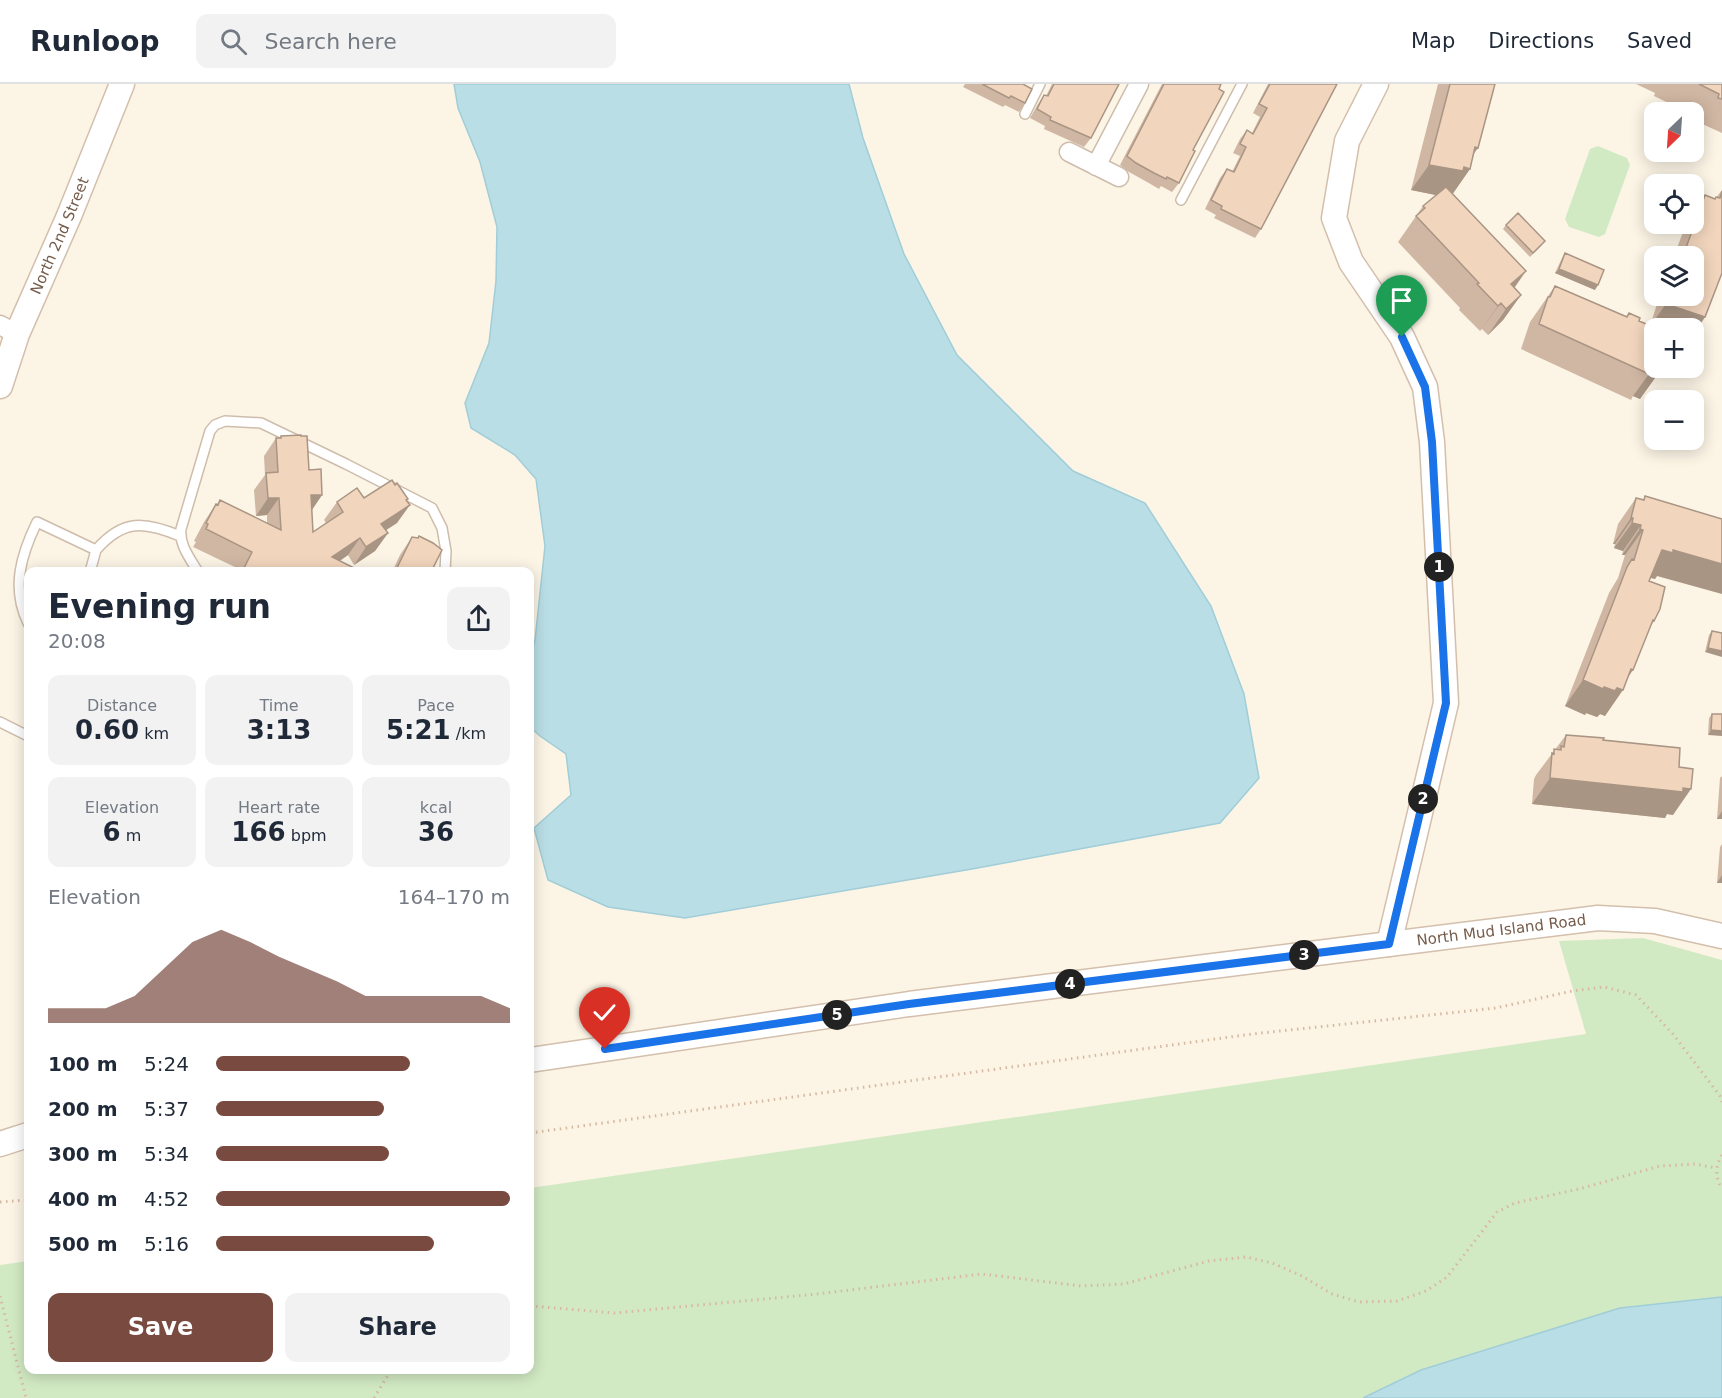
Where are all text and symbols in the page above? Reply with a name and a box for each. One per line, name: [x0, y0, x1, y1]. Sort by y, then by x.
search box: [196, 14, 616, 68]
text: Runloop: [30, 25, 160, 58]
icon: search: [217, 25, 250, 58]
text: Search here: [265, 29, 397, 54]
text: Map: [1411, 29, 1455, 53]
text: Directions: [1488, 29, 1594, 53]
text: Saved: [1627, 29, 1692, 53]
north arrow: [1644, 102, 1704, 162]
map controls: [1644, 102, 1704, 450]
street label: North 2nd Street: [27, 174, 93, 297]
button: locate: [1644, 174, 1704, 234]
button: layers: [1644, 246, 1704, 306]
pin: [1376, 275, 1427, 337]
icon: arrive: [1385, 284, 1418, 317]
button: +: [1644, 318, 1704, 378]
button: −: [1644, 390, 1704, 450]
pin: 1: [1424, 552, 1454, 582]
text: 1: [1433, 557, 1445, 576]
text: Evening run: [48, 587, 271, 626]
button: share: [447, 587, 510, 650]
text: 20:08: [48, 629, 106, 653]
text: Distance: [87, 696, 157, 715]
text: Time: [259, 696, 299, 715]
text: Pace: [417, 696, 455, 715]
text: 0.60: [75, 715, 139, 745]
text: 3:13: [247, 715, 311, 745]
text: 5:21: [386, 715, 451, 745]
text: km: [139, 724, 169, 743]
text: /km: [451, 724, 486, 743]
pin: 2: [1408, 784, 1438, 814]
text: 2: [1417, 789, 1429, 808]
text: Elevation: [85, 798, 159, 817]
text: Heart rate: [238, 798, 320, 817]
text: kcal: [420, 798, 452, 817]
text: 6: [103, 817, 121, 847]
text: 166: [231, 817, 286, 847]
text: 36: [418, 817, 454, 847]
text: m: [121, 826, 141, 845]
text: bpm: [286, 826, 327, 845]
text: Elevation: [48, 885, 141, 909]
text: 164–170 m: [398, 885, 510, 909]
street label: North Mud Island Road: [1415, 911, 1587, 950]
pin: 3: [1289, 940, 1319, 970]
text: 3: [1298, 945, 1310, 964]
pin: 4: [1055, 969, 1085, 999]
text: 4: [1064, 974, 1076, 993]
pin: [579, 987, 630, 1049]
icon: check: [588, 996, 621, 1029]
pin: 5: [822, 1000, 852, 1030]
text: 5: [831, 1005, 843, 1024]
text: 100 m: [48, 1052, 118, 1076]
text: 5:24: [144, 1052, 189, 1076]
text: 200 m: [48, 1097, 118, 1121]
text: 5:37: [144, 1097, 189, 1121]
text: 300 m: [48, 1142, 118, 1166]
text: 5:34: [144, 1142, 189, 1166]
text: 400 m: [48, 1187, 118, 1211]
text: 4:52: [144, 1187, 189, 1211]
text: 500 m: [48, 1232, 118, 1256]
text: 5:16: [144, 1232, 189, 1256]
button: Save: [48, 1293, 273, 1362]
button: Share: [285, 1293, 510, 1362]

